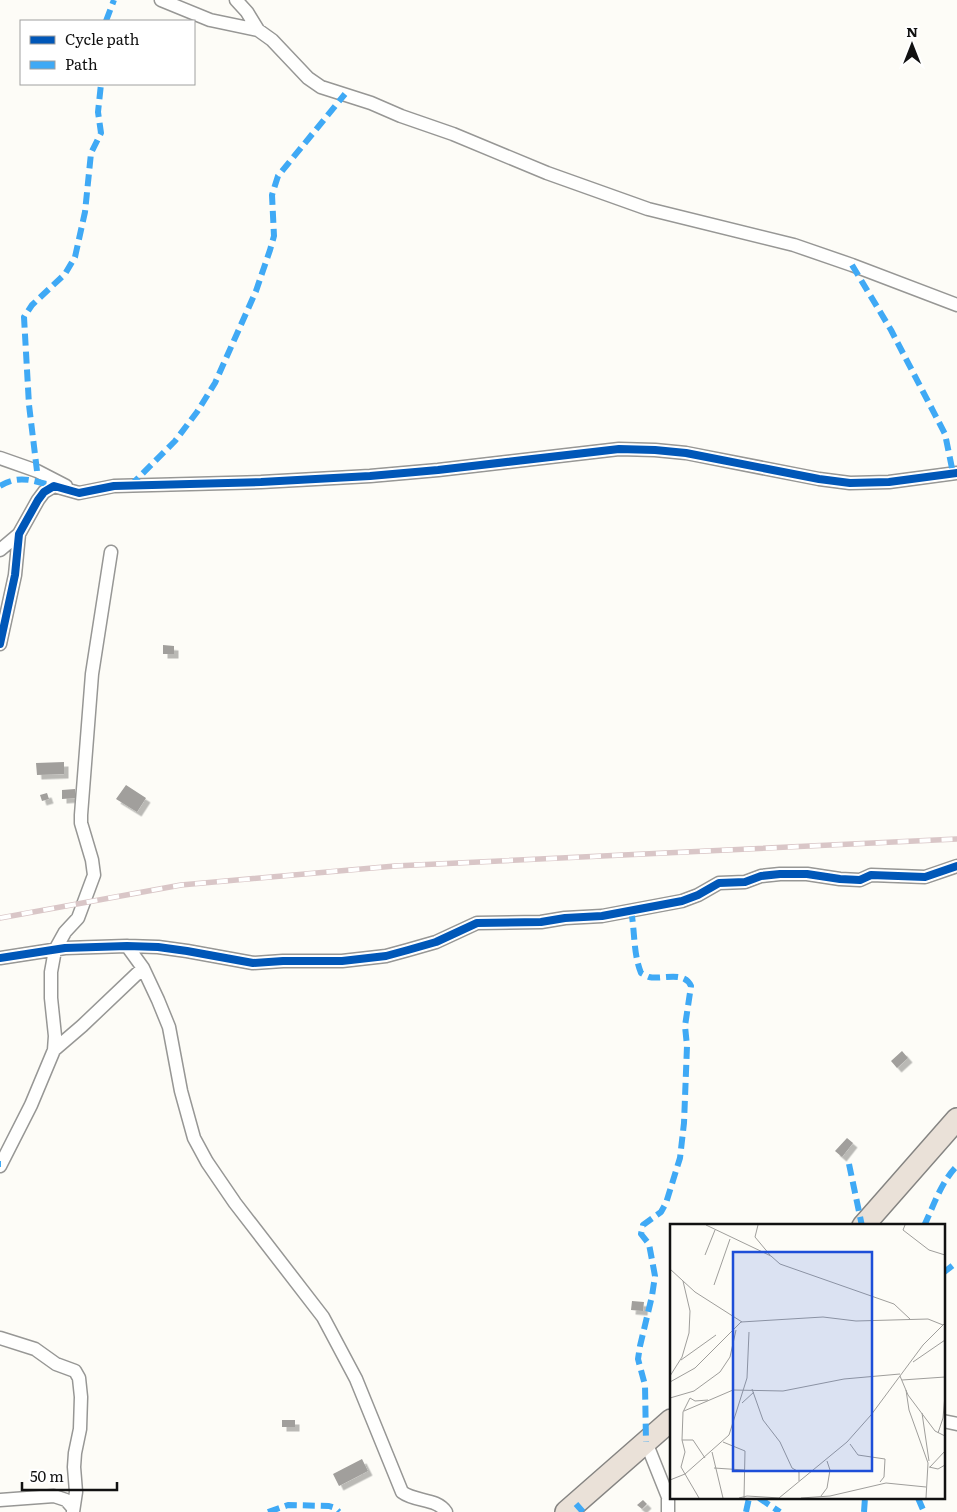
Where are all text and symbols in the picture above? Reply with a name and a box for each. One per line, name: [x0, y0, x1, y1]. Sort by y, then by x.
legend: [20, 20, 195, 85]
north arrow: [887, 20, 937, 70]
text: N: [906, 21, 918, 41]
text: Cycle path: [65, 27, 140, 50]
text: Path: [65, 52, 98, 75]
inset map: [670, 1224, 944, 1500]
scale bar: [22, 1460, 118, 1492]
text: 50 m: [30, 1464, 64, 1487]

